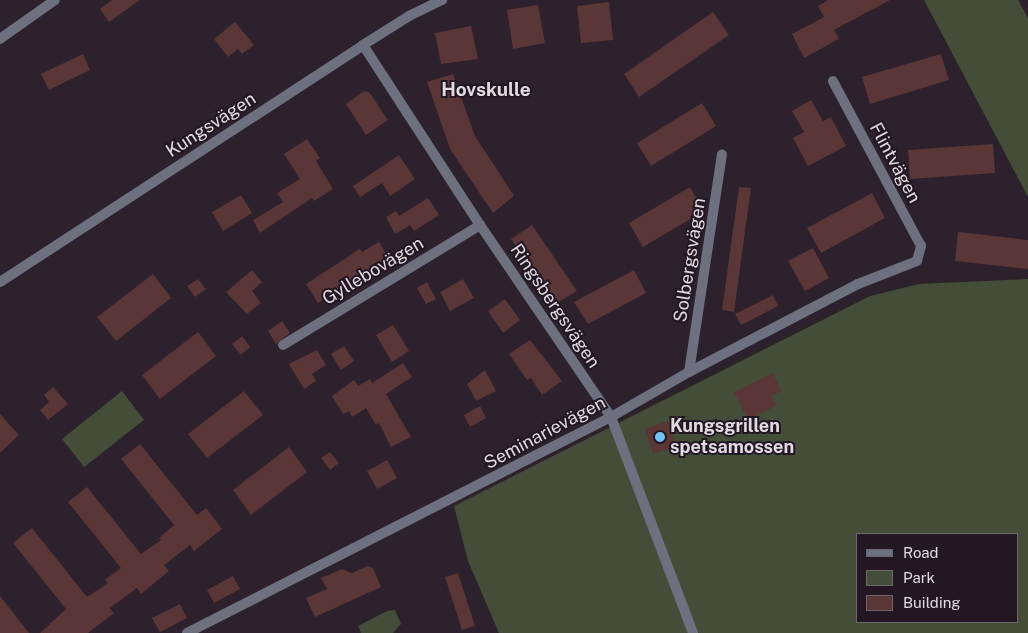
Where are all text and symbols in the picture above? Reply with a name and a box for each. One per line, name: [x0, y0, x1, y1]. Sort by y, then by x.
district label: Hovskulle: [441, 79, 531, 101]
street label: Kungsvägen: [162, 88, 260, 162]
street label: Flintvägen: [865, 119, 925, 207]
street label: Solbergsvägen: [670, 196, 710, 324]
street label: Gyllebovägen: [318, 232, 428, 310]
street label: Ringsbergsvägen: [506, 240, 604, 372]
street label: Seminarievägen: [481, 392, 609, 474]
place label: Kungsgrillen spetsamossen: [670, 416, 794, 458]
marker: Kungsgrillen spetsamossen: [654, 431, 666, 443]
legend: [856, 533, 1018, 623]
text: Road: [903, 544, 939, 561]
text: Park: [903, 569, 935, 586]
text: Building: [903, 594, 961, 611]

